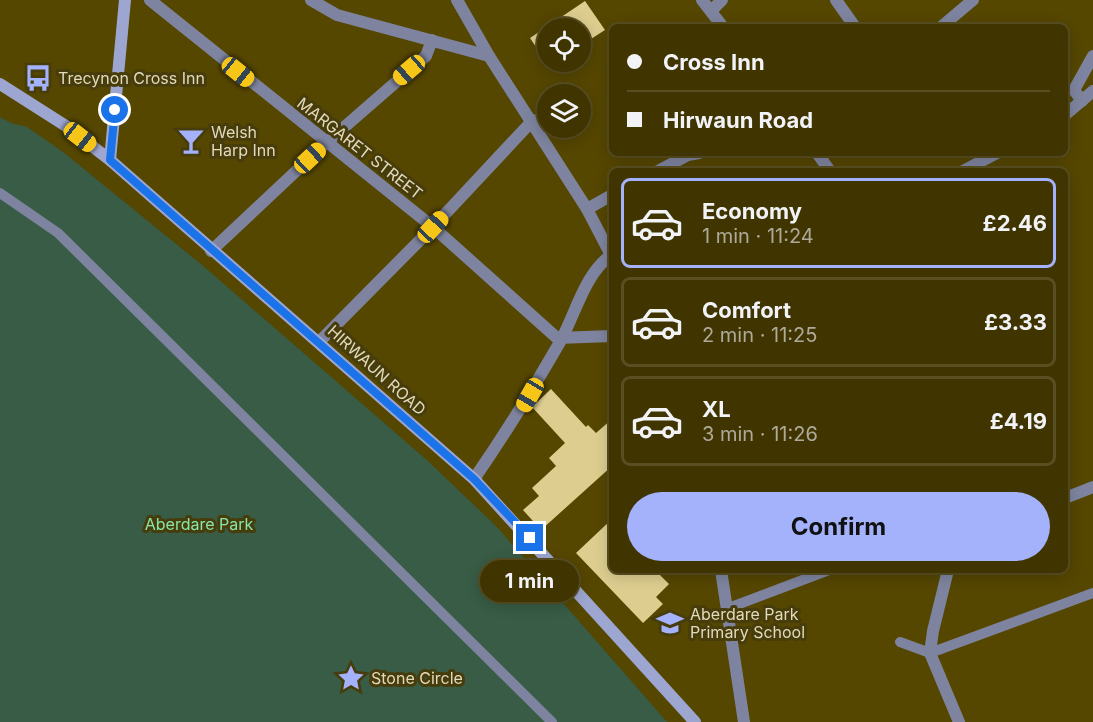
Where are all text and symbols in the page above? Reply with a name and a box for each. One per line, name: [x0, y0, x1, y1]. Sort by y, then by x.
map controls: [537, 18, 591, 138]
button: locate: [537, 18, 591, 72]
text: Cross Inn: [663, 49, 765, 75]
car: [390, 51, 428, 89]
car: [218, 54, 258, 90]
bus stop icon: Trecynon Cross Inn: [23, 63, 53, 93]
place label: Trecynon Cross Inn: [58, 68, 205, 88]
button: layers: [537, 84, 591, 138]
street label: MARGARET STREET: [293, 93, 427, 203]
route start: [101, 96, 128, 123]
text: Hirwaun Road: [663, 107, 813, 133]
car: [60, 119, 100, 155]
place label: Welsh Harp Inn: [211, 122, 276, 160]
bar icon: Welsh Harp Inn: [176, 126, 206, 156]
car: [291, 139, 329, 177]
icon: car: [630, 196, 684, 250]
text: Economy: [702, 198, 802, 224]
car: [414, 208, 452, 246]
text: £2.46: [983, 210, 1047, 236]
text: 1 min · 11:24: [702, 224, 814, 248]
icon: car: [630, 295, 684, 349]
text: Comfort: [702, 297, 791, 323]
text: £3.33: [984, 309, 1047, 335]
street label: HIRWAUN ROAD: [324, 321, 430, 419]
text: 2 min · 11:25: [702, 323, 817, 347]
car: [513, 375, 547, 415]
icon: car: [630, 394, 684, 448]
text: XL: [702, 396, 731, 422]
text: £4.19: [990, 408, 1047, 434]
text: 3 min · 11:26: [702, 422, 818, 446]
button: Confirm: [627, 492, 1050, 561]
park label: Aberdare Park: [145, 514, 253, 534]
route end: [516, 524, 543, 551]
callout: 1 min: [480, 559, 580, 601]
text: 1 min: [505, 569, 554, 593]
place label: Aberdare Park Primary School: [690, 604, 805, 642]
school or university icon: Aberdare Park Primary School: [655, 608, 685, 638]
place icon: Stone Circle: [336, 663, 366, 693]
place label: Stone Circle: [371, 668, 463, 688]

